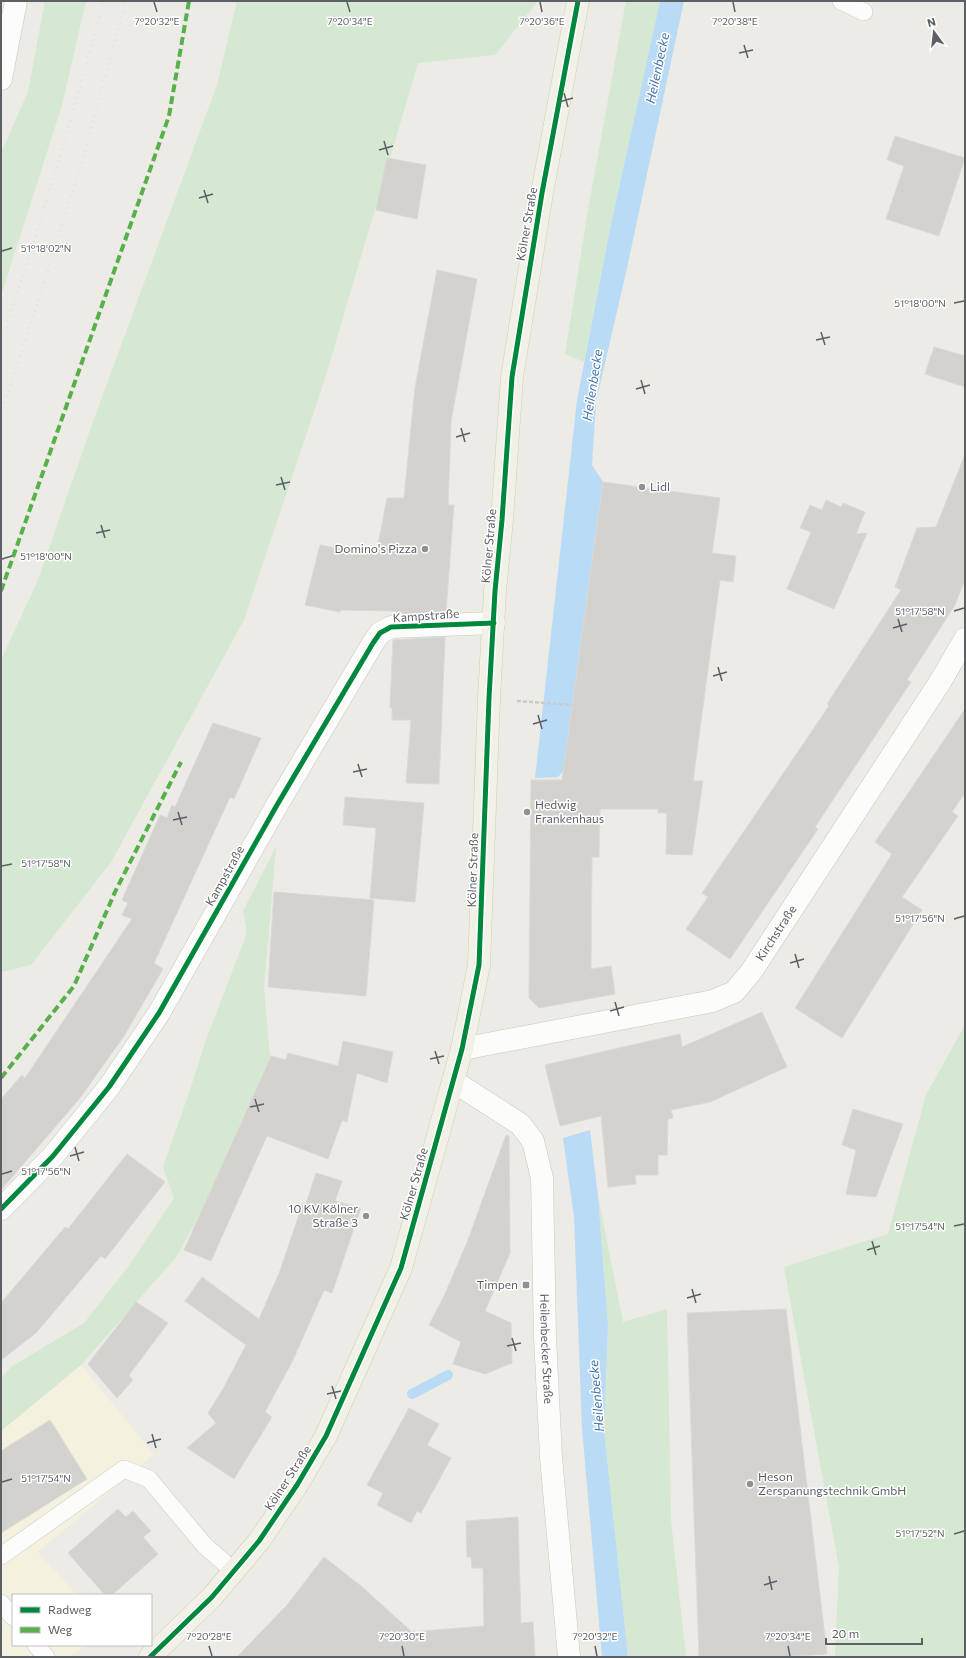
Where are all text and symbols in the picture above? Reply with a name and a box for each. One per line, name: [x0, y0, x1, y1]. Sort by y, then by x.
north arrow: [914, 12, 954, 52]
text: 7°20'32"E: [134, 15, 180, 27]
text: 7°20'34"E: [327, 15, 373, 27]
text: 7°20'36"E: [519, 15, 565, 27]
text: 7°20'38"E: [712, 15, 758, 27]
text: N: [926, 15, 937, 29]
water label: Heilenbecke: [642, 31, 672, 105]
street label: Kölner Straße: [513, 186, 539, 262]
text: 51°18'02"N: [21, 242, 71, 254]
text: 51°18'00"N: [894, 297, 946, 309]
water label: Heilenbecke: [578, 348, 606, 422]
place label: Lidl: [650, 479, 670, 493]
marker: Lidl: [637, 482, 647, 492]
street label: Kölner Straße: [478, 508, 498, 584]
place label: Domino's Pizza: [334, 541, 417, 555]
marker: Domino's Pizza: [420, 544, 430, 554]
text: 51°18'00"N: [20, 550, 72, 562]
text: 51°17'58"N: [895, 605, 945, 617]
street label: Kampstraße: [392, 606, 460, 624]
place label: Hedwig Frankenhaus: [535, 797, 604, 825]
marker: Hedwig Frankenhaus: [522, 807, 532, 817]
street label: Kölner Straße: [464, 832, 480, 907]
street label: Kampstraße: [202, 843, 246, 908]
text: 51°17'58"N: [21, 857, 71, 869]
street label: Kirchstraße: [752, 902, 799, 963]
text: 51°17'56"N: [895, 912, 945, 924]
street label: Kölner Straße: [396, 1146, 430, 1221]
text: 51°17'56"N: [21, 1165, 71, 1177]
place label: 10 KV Kölner Straße 3: [288, 1201, 358, 1229]
marker: 10 KV Kölner Straße 3: [361, 1211, 371, 1221]
text: 51°17'54"N: [895, 1220, 945, 1232]
place label: Timpen: [476, 1277, 518, 1291]
marker: Timpen: [521, 1280, 531, 1290]
street label: Heilenbecker Straße: [538, 1294, 556, 1404]
water label: Heilenbecke: [585, 1359, 607, 1433]
street label: Kölner Straße: [261, 1442, 313, 1513]
place label: Heson Zerspanungstechnik GmbH: [758, 1469, 906, 1497]
text: 51°17'54"N: [21, 1472, 71, 1484]
marker: Heson Zerspanungstechnik GmbH: [745, 1479, 755, 1489]
text: 51°17'52"N: [896, 1527, 944, 1539]
legend: [12, 1594, 152, 1646]
text: Radweg: [48, 1602, 92, 1616]
scale bar: [826, 1620, 922, 1646]
text: Weg: [48, 1622, 73, 1636]
text: 20 m: [832, 1626, 859, 1640]
text: 7°20'28"E: [186, 1630, 232, 1642]
text: 7°20'30"E: [379, 1630, 425, 1642]
text: 7°20'32"E: [572, 1630, 618, 1642]
text: 7°20'34"E: [765, 1630, 811, 1642]

